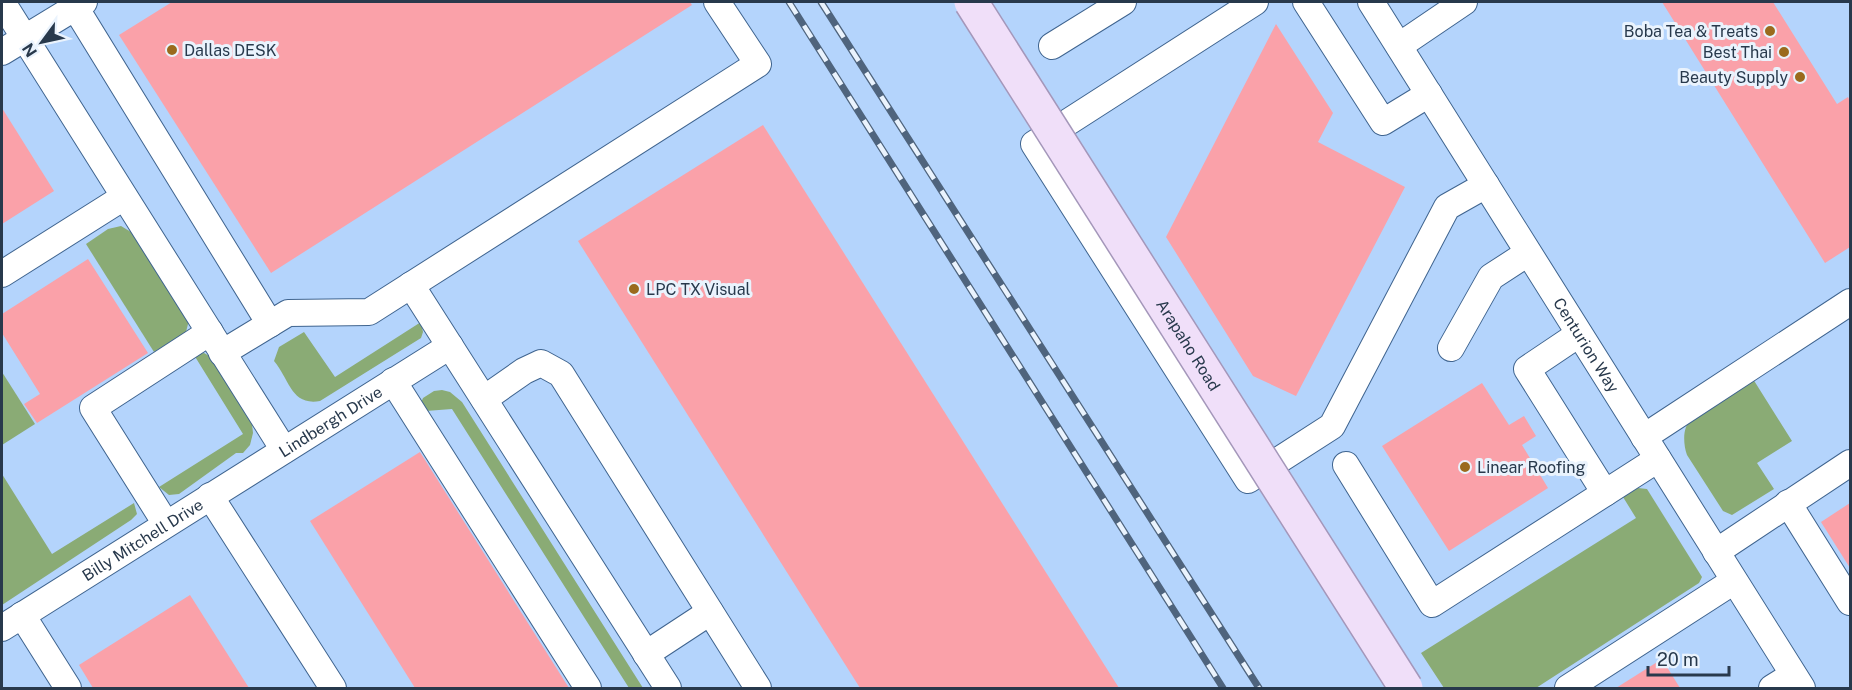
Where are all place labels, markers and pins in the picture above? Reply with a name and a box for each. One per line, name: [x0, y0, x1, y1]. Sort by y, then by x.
place label: Boba Tea & Treats: [1624, 22, 1758, 41]
marker: Boba Tea & Treats: [1763, 24, 1777, 38]
place label: Dallas DESK: [184, 41, 277, 60]
marker: Dallas DESK: [165, 43, 179, 57]
place label: Best Thai: [1703, 43, 1772, 62]
marker: Best Thai: [1777, 45, 1791, 59]
place label: Beauty Supply: [1679, 68, 1788, 87]
marker: Beauty Supply: [1793, 70, 1807, 84]
place label: LPC TX Visual: [646, 280, 750, 299]
marker: LPC TX Visual: [627, 282, 641, 296]
place label: Linear Roofing: [1477, 458, 1585, 477]
marker: Linear Roofing: [1458, 460, 1472, 474]

